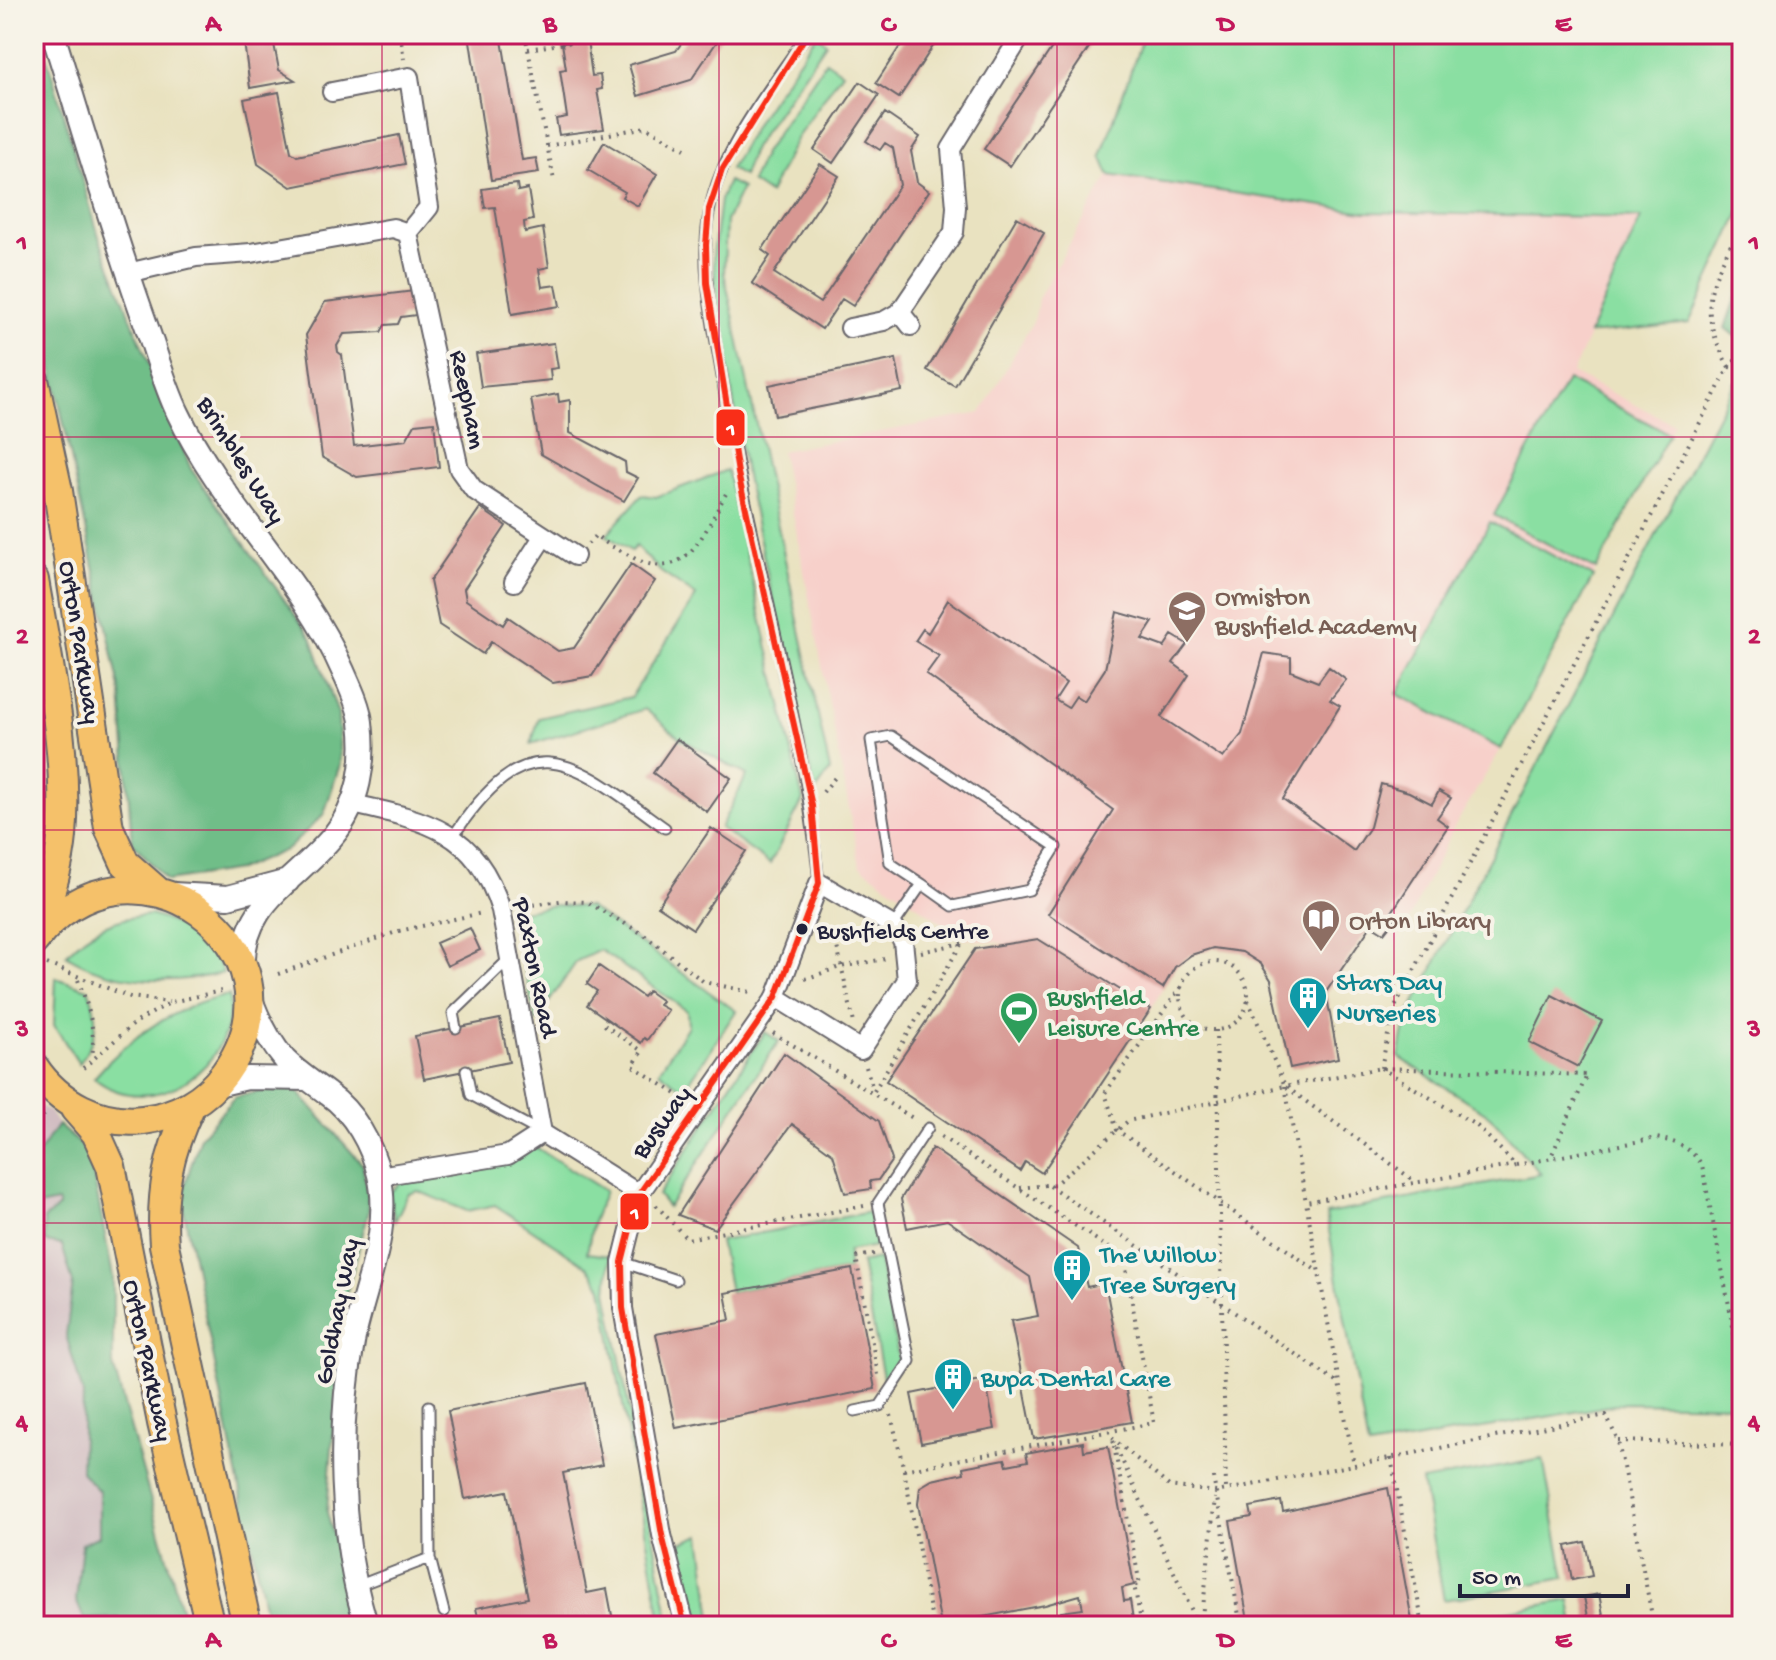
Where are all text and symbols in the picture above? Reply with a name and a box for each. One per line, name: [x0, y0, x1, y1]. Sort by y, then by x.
text: A: [204, 11, 222, 42]
text: B: [542, 11, 558, 42]
text: C: [881, 11, 898, 42]
text: D: [1216, 11, 1236, 42]
text: E: [1555, 11, 1573, 42]
text: 1: [16, 230, 27, 261]
text: 1: [1748, 230, 1759, 261]
street label: Reepham: [440, 348, 491, 452]
street label: Brimbles Way: [187, 391, 291, 531]
line badge: 1: [715, 408, 746, 447]
text: 1: [726, 418, 735, 444]
street label: Orton Parkway: [49, 559, 106, 727]
place label: Ormiston Bushfield Academy: [1214, 584, 1417, 645]
school or university icon: Ormiston Bushfield Academy: [1166, 589, 1208, 644]
text: 2: [16, 623, 29, 654]
text: 2: [1748, 623, 1761, 654]
street label: Paxton Road: [502, 894, 563, 1042]
library icon: Orton Library: [1300, 898, 1342, 953]
place label: Orton Library: [1349, 908, 1491, 939]
place label: Bushfields Centre: [816, 919, 989, 948]
marker: Bushfields Centre: [794, 921, 810, 937]
place label: Stars Day Nurseries: [1336, 970, 1442, 1031]
building icon: Stars Day Nurseries: [1287, 975, 1329, 1030]
place label: Bushfield Leisure Centre: [1046, 985, 1200, 1046]
sports icon: Bushfield Leisure Centre: [998, 990, 1040, 1045]
text: 3: [14, 1016, 29, 1047]
text: 3: [1746, 1016, 1761, 1047]
street label: Busway: [626, 1081, 701, 1167]
line badge: 1: [619, 1192, 650, 1231]
text: 1: [630, 1202, 639, 1228]
street label: Goldhay Way: [310, 1236, 369, 1387]
place label: The Willow Tree Surgery: [1098, 1242, 1236, 1303]
building icon: The Willow Tree Surgery: [1051, 1247, 1093, 1302]
street label: Orton Parkway: [113, 1277, 178, 1445]
building icon: Bupa Dental Care: [932, 1356, 974, 1411]
place label: Bupa Dental Care: [980, 1366, 1171, 1397]
text: 4: [15, 1409, 29, 1440]
text: 4: [1747, 1409, 1761, 1440]
scale bar: [1460, 1548, 1628, 1598]
text: 50 m: [1472, 1565, 1521, 1594]
text: A: [204, 1627, 222, 1658]
text: B: [542, 1627, 558, 1658]
text: C: [881, 1627, 898, 1658]
text: D: [1216, 1627, 1236, 1658]
text: E: [1555, 1627, 1573, 1658]

